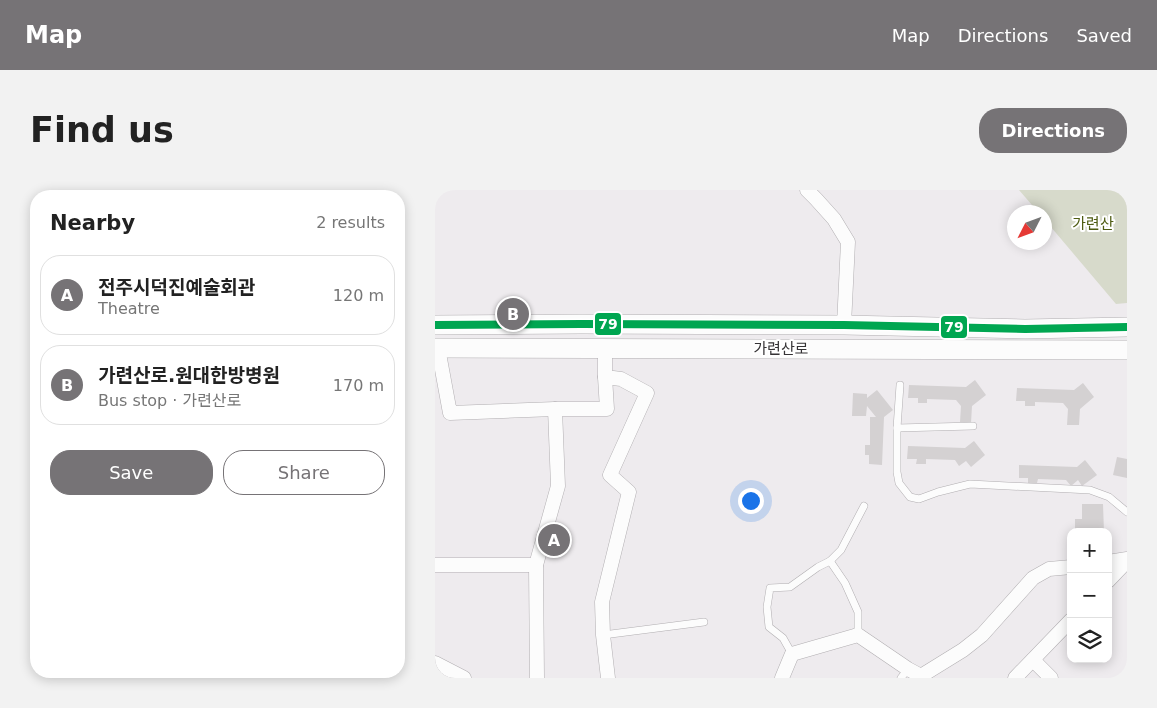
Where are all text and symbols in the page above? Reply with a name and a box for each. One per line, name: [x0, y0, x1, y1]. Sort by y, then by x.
text: Map: [25, 21, 82, 49]
text: Map: [892, 25, 930, 46]
text: Directions: [958, 25, 1048, 46]
text: Saved: [1076, 25, 1132, 46]
button: Directions: [979, 108, 1127, 153]
text: Find us: [30, 110, 174, 150]
north arrow: [1007, 205, 1052, 250]
text: Nearby: [50, 211, 135, 235]
text: 2 results: [316, 213, 385, 232]
park label: 가련산: [1072, 215, 1114, 233]
text: 전주시덕진예술회관: [98, 276, 255, 298]
text: A: [61, 286, 73, 305]
text: 120 m: [333, 286, 384, 305]
pin: B: [497, 295, 529, 333]
text: Theatre: [98, 299, 160, 318]
line badge: 79: [594, 312, 622, 336]
line badge: 79: [940, 315, 968, 339]
text: 79: [598, 316, 618, 332]
text: 79: [944, 319, 964, 335]
street label: 가련산로: [753, 340, 809, 358]
text: 가련산로.원대한방병원: [98, 364, 280, 386]
text: B: [61, 376, 73, 395]
text: 170 m: [333, 376, 384, 395]
text: Bus stop · 가련산로: [98, 391, 241, 410]
button: Save: [50, 450, 213, 495]
button: Share: [223, 450, 385, 495]
your location: [738, 488, 764, 514]
pin: A: [538, 521, 570, 559]
map controls: [1067, 528, 1112, 663]
button: +: [1067, 528, 1112, 573]
button: −: [1067, 573, 1112, 618]
button: layers: [1067, 618, 1112, 663]

